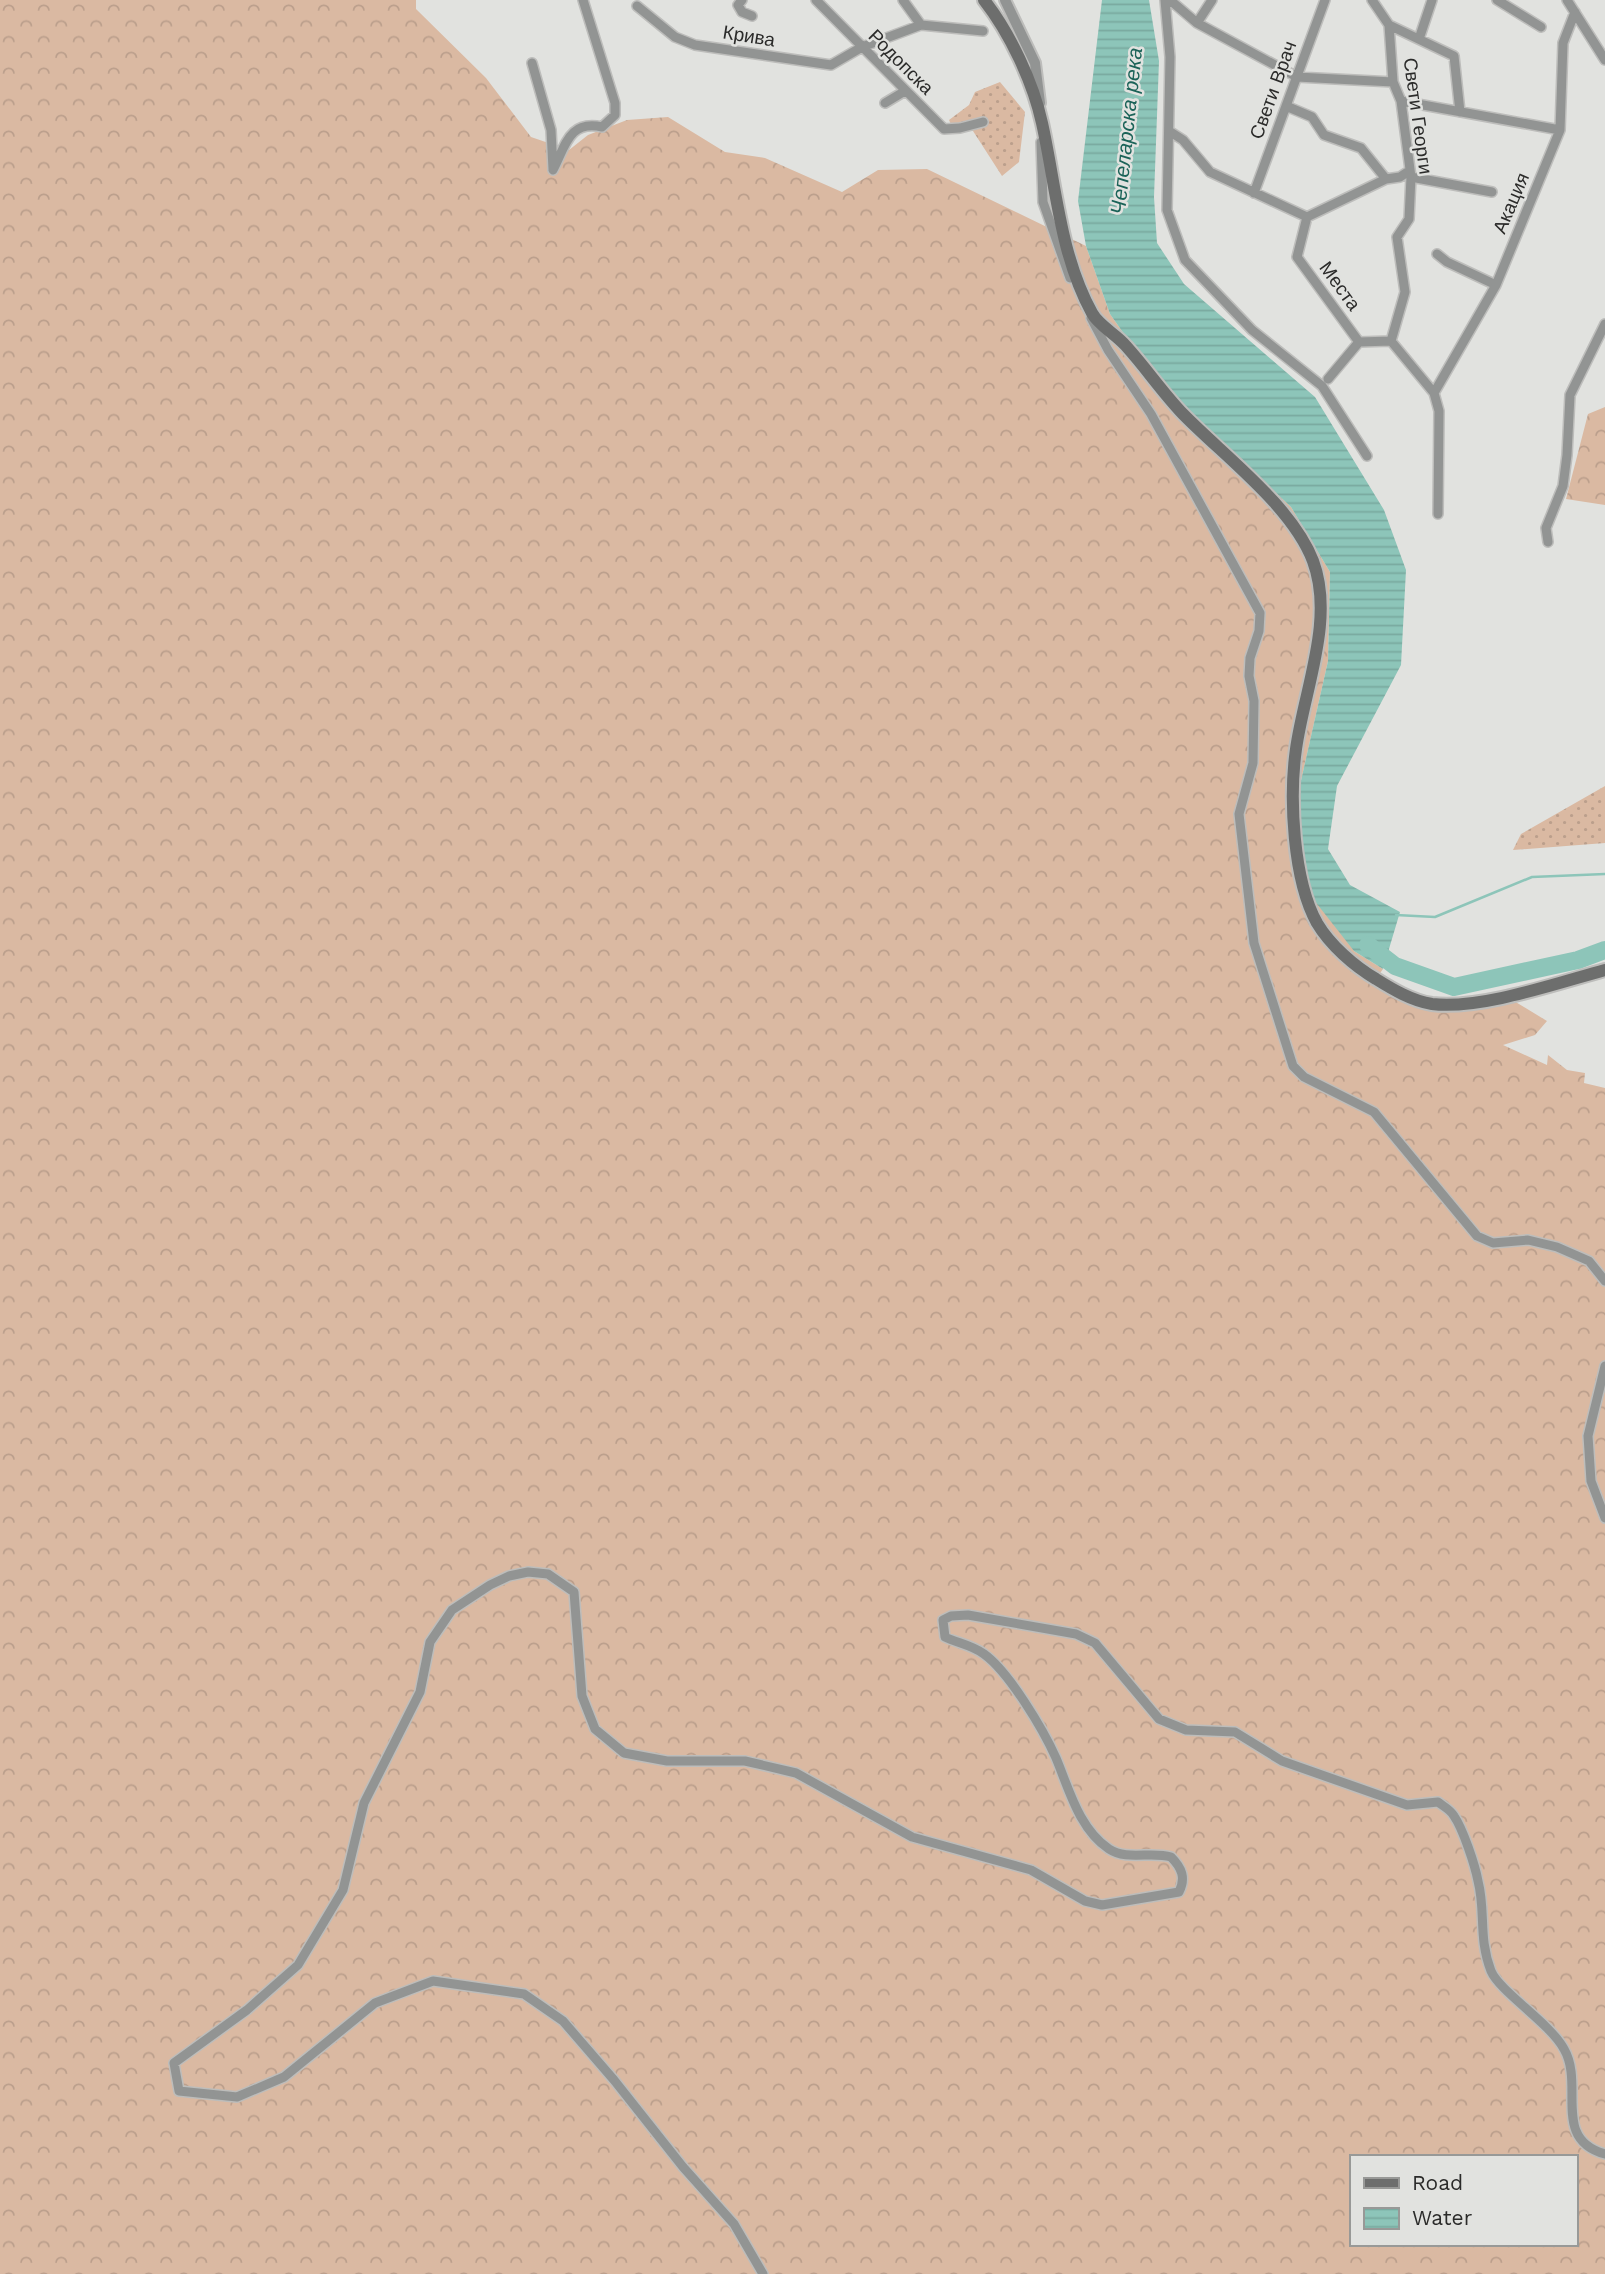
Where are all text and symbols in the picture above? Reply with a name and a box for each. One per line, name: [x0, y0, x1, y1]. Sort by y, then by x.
street label: Крива: [721, 21, 777, 52]
street label: Родопска: [864, 25, 939, 100]
street label: Свети Врач: [1245, 38, 1301, 142]
water label: Чепеларска река: [1105, 46, 1147, 216]
street label: Свети Георги: [1398, 56, 1438, 176]
street label: Акация: [1488, 169, 1534, 237]
street label: Места: [1314, 257, 1366, 315]
legend: [1350, 2155, 1577, 2246]
text: Road: [1412, 2170, 1463, 2195]
text: Water: [1412, 2205, 1473, 2230]

